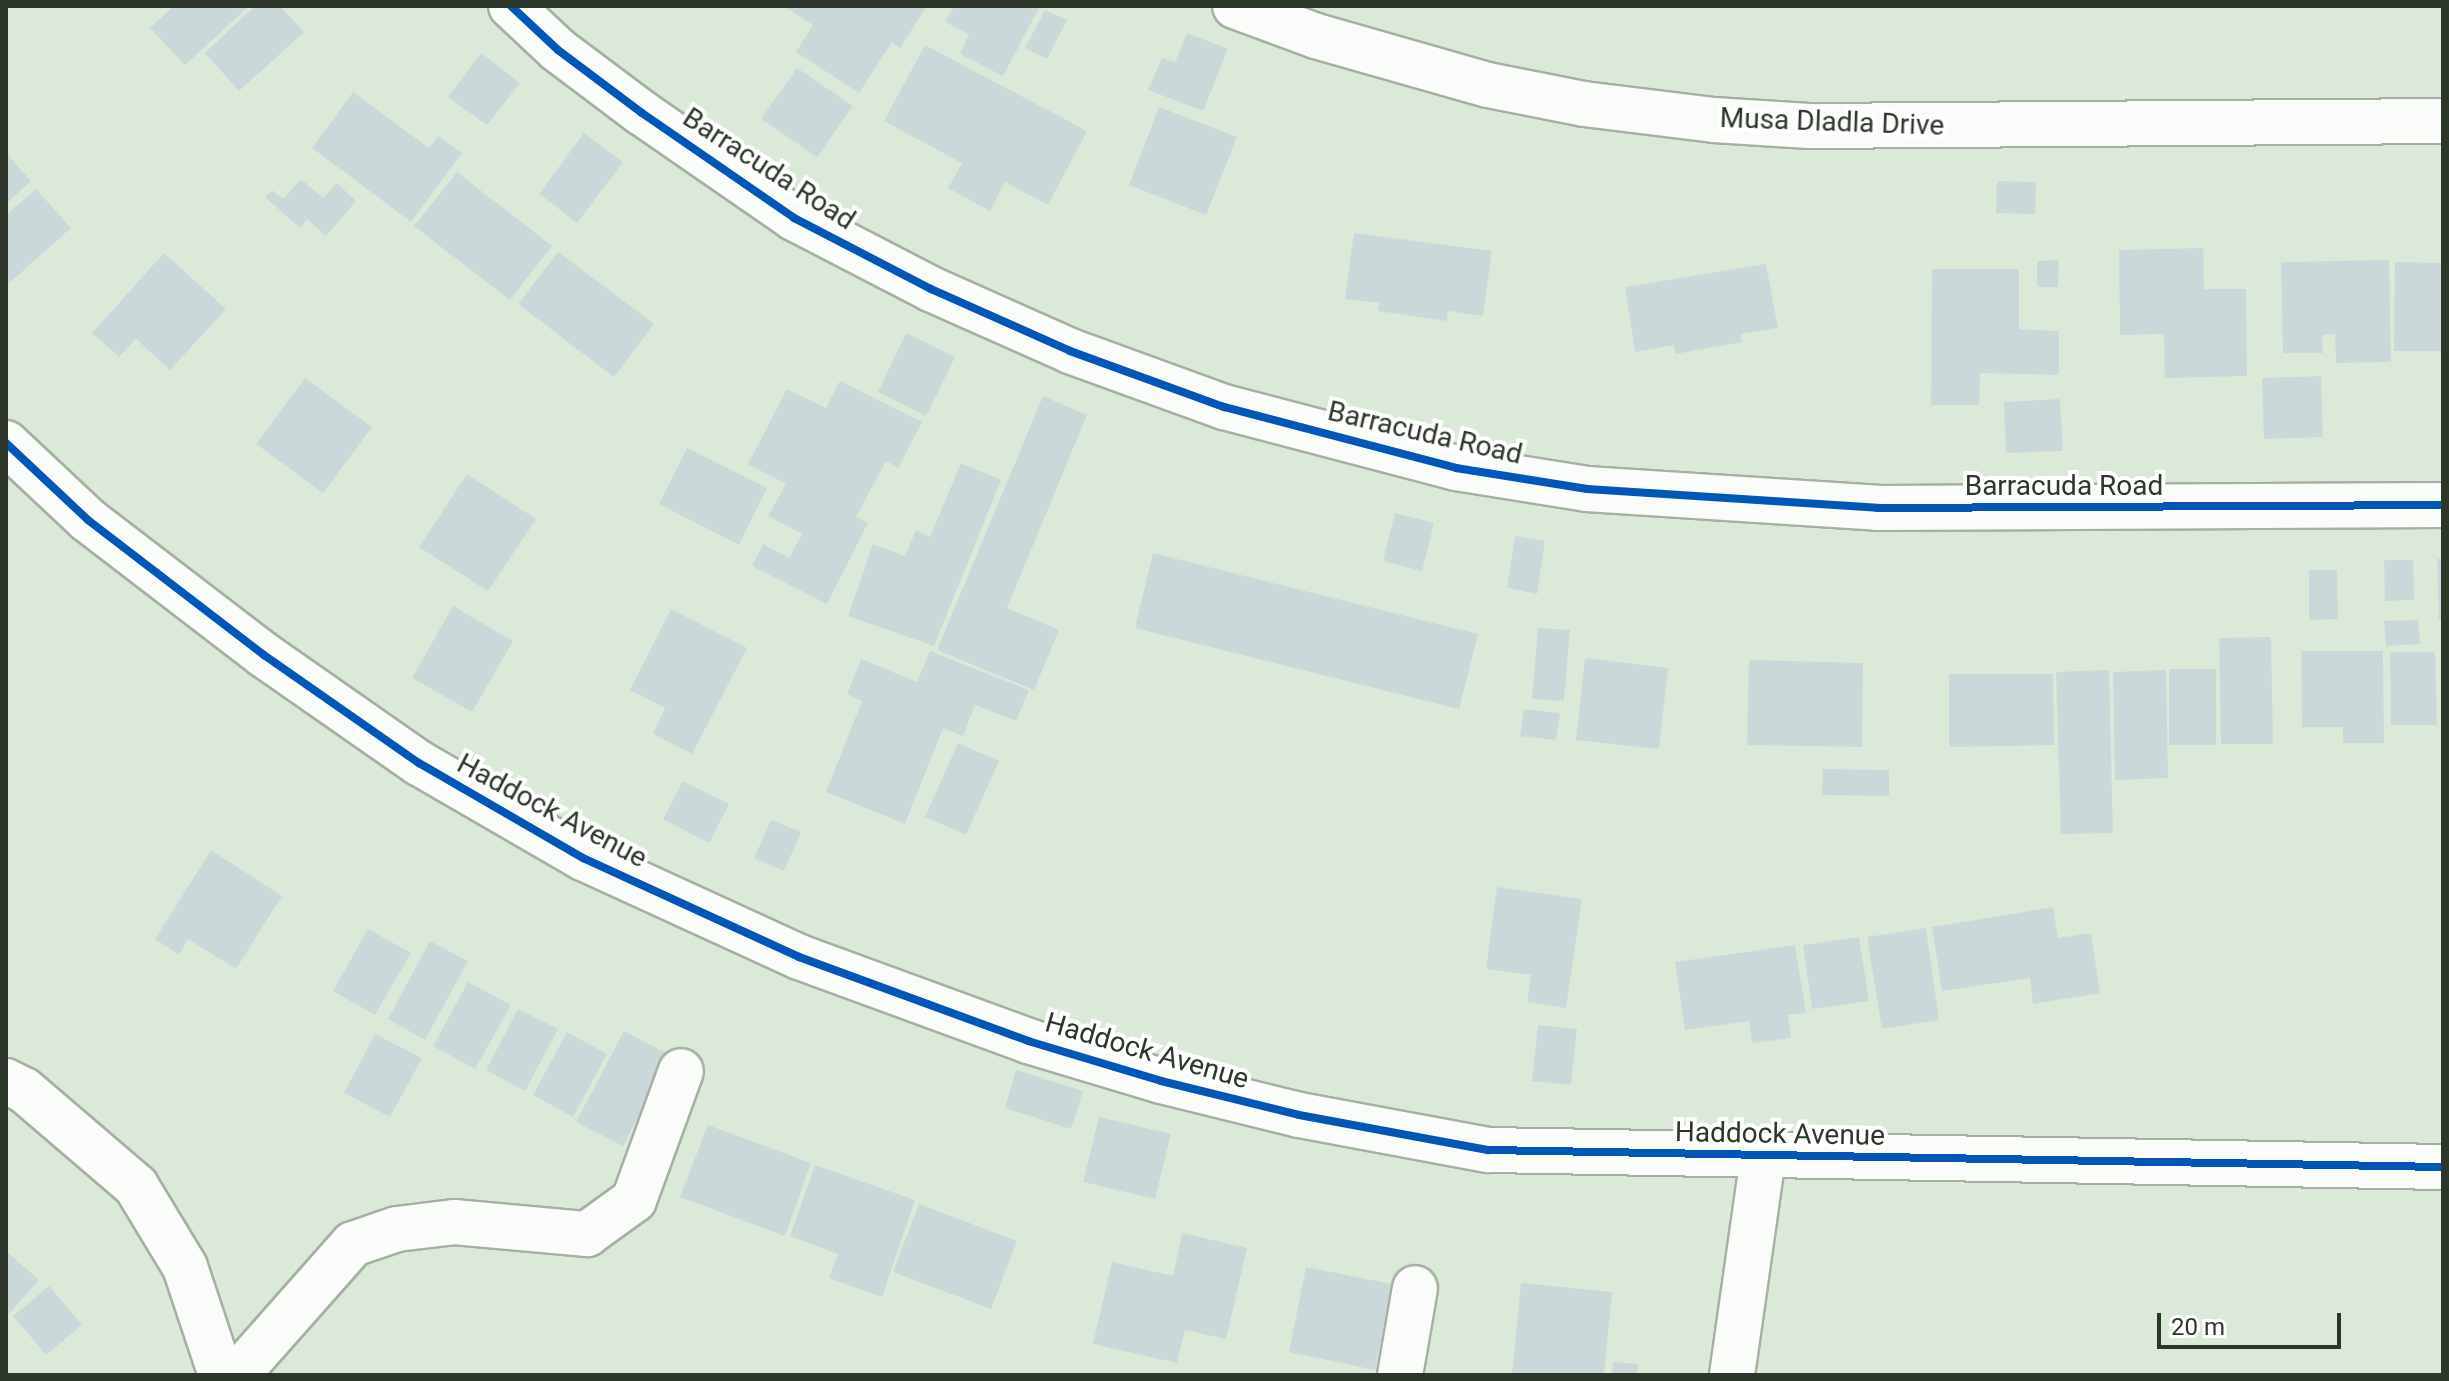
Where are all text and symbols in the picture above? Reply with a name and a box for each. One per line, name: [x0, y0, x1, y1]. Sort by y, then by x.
street label: Barracuda Road: [677, 101, 861, 237]
street label: Musa Dladla Drive: [1719, 101, 1945, 143]
street label: Barracuda Road: [1324, 394, 1526, 472]
street label: Barracuda Road: [1965, 469, 2163, 503]
street label: Haddock Avenue: [451, 747, 653, 875]
street label: Haddock Avenue: [1041, 1006, 1253, 1096]
street label: Haddock Avenue: [1675, 1115, 1885, 1153]
scale bar: [2161, 1297, 2345, 1347]
text: 20 m: [2171, 1313, 2225, 1341]

